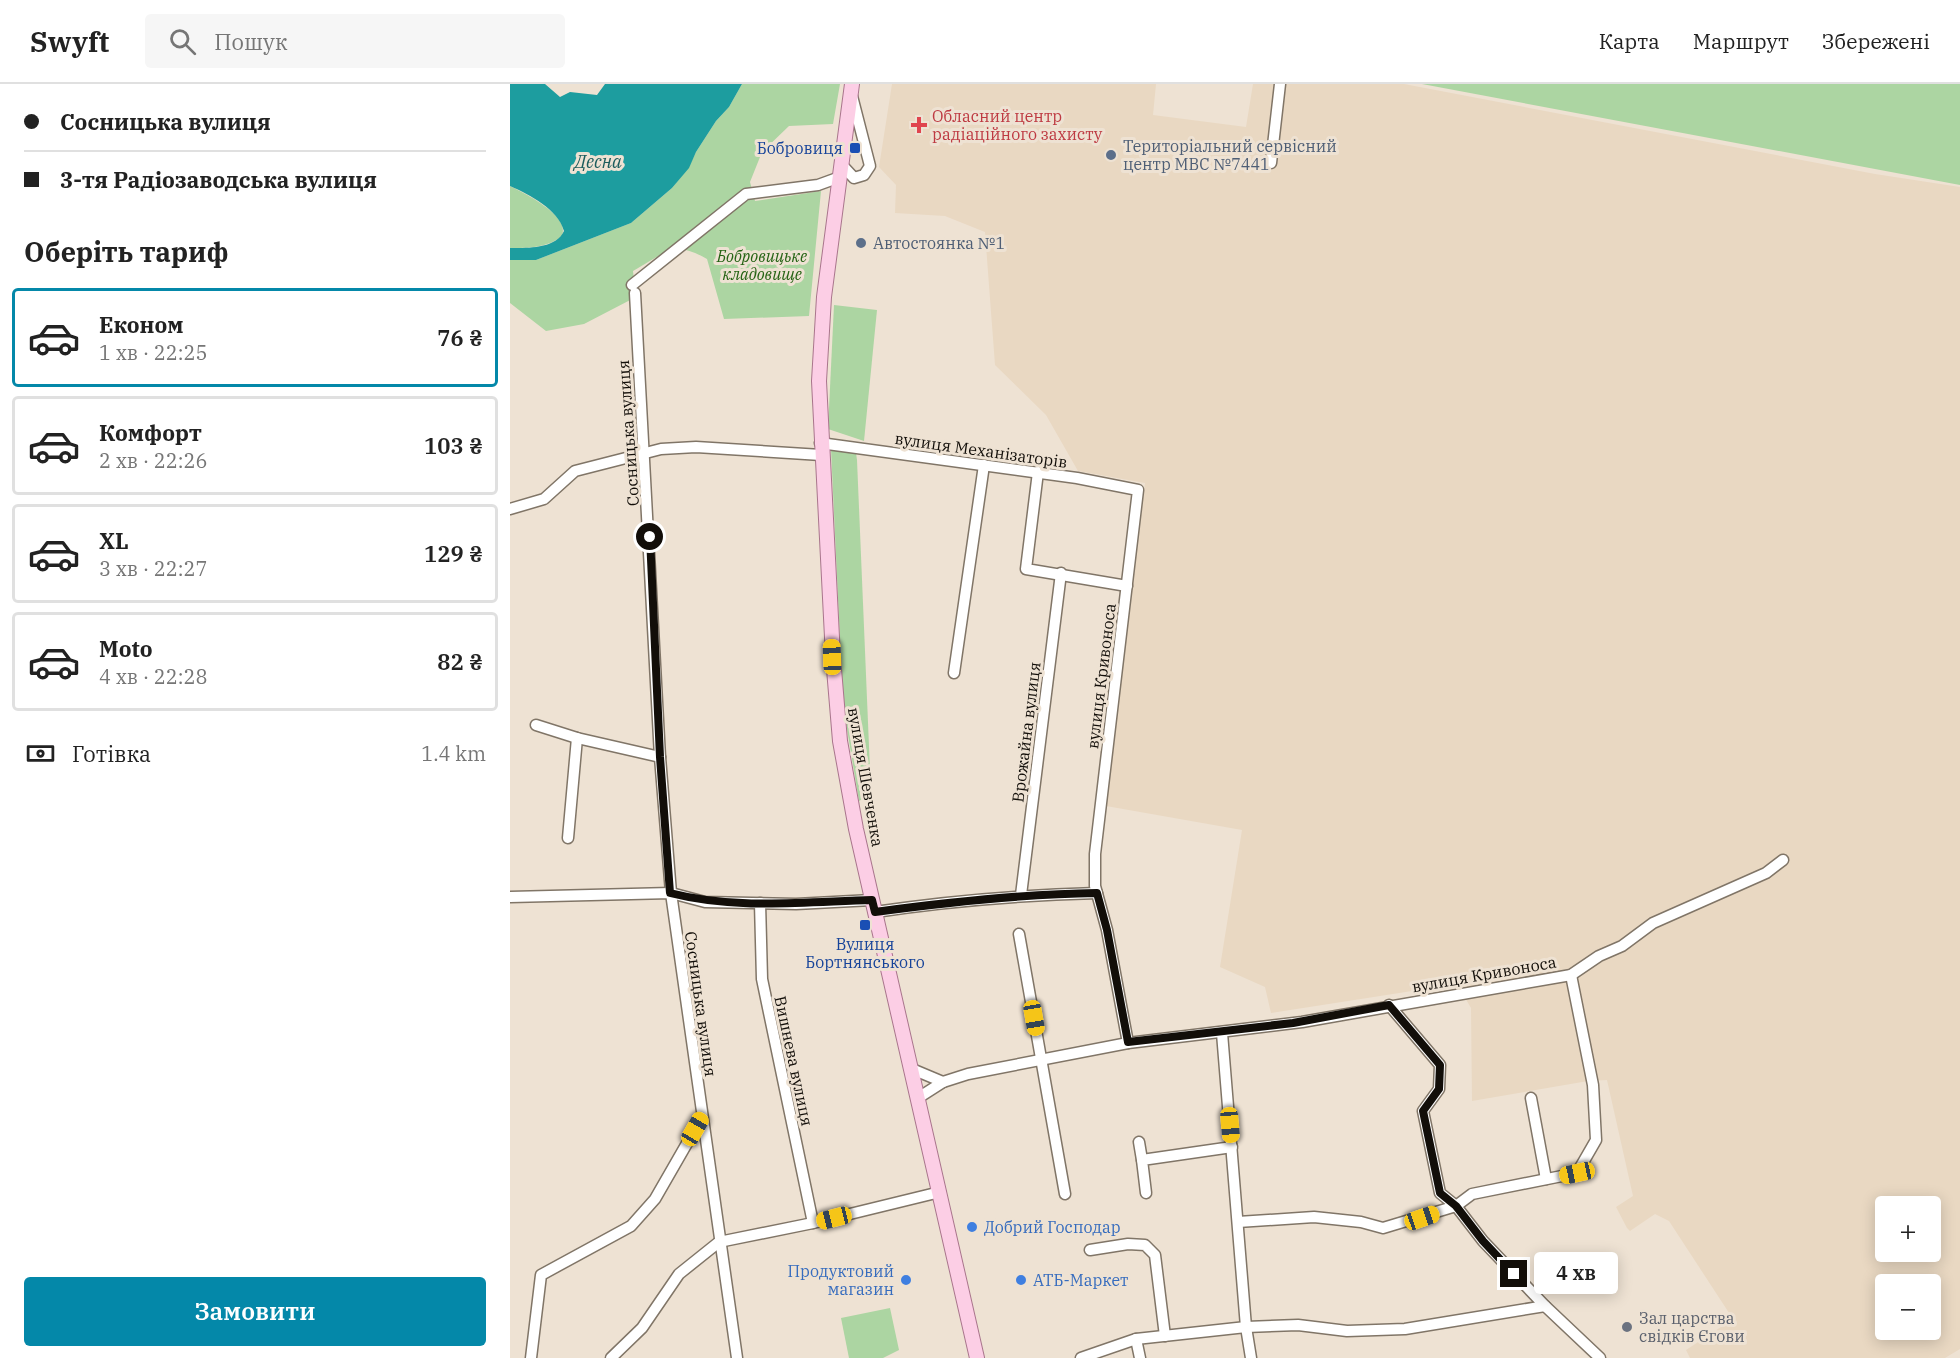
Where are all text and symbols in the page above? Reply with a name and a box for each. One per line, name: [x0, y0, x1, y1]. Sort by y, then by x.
search box: [145, 14, 565, 68]
text: Swyft: [30, 23, 109, 60]
icon: search: [166, 25, 199, 58]
text: Пошук: [214, 27, 288, 56]
text: Карта: [1599, 27, 1660, 55]
text: Маршрут: [1693, 27, 1789, 55]
text: Збережені: [1822, 27, 1930, 55]
place label: Обласний центр радіаційного захисту: [932, 106, 1103, 144]
text: Сосницька вулиця: [60, 107, 271, 136]
marker: Обласний центр радіаційного захисту: [910, 116, 928, 134]
place label: Територіальний сервісний центр МВС №7441: [1123, 136, 1337, 174]
place label: Бобровиця: [757, 138, 843, 158]
marker: Бобровиця: [848, 141, 862, 155]
marker: Територіальний сервісний центр МВС №7441: [1104, 148, 1118, 162]
water label: Десна: [572, 150, 622, 173]
text: 3-тя Радіозаводська вулиця: [60, 165, 377, 194]
place label: Автостоянка №1: [873, 233, 1005, 253]
text: Оберіть тариф: [24, 234, 229, 269]
marker: Автостоянка №1: [854, 236, 868, 250]
park label: Бобровицьке кладовище: [716, 246, 807, 284]
text: Економ: [99, 310, 184, 339]
icon: car: [27, 311, 81, 365]
text: 76 ₴: [437, 323, 483, 352]
text: 1 хв · 22:25: [99, 339, 208, 366]
street label: Сосницька вулиця: [613, 359, 643, 507]
text: Комфорт: [99, 418, 202, 447]
icon: car: [27, 419, 81, 473]
street label: вулиця Механізаторів: [893, 428, 1069, 472]
text: 103 ₴: [424, 431, 483, 460]
text: 2 хв · 22:26: [99, 447, 208, 474]
route start: [636, 523, 663, 550]
text: XL: [99, 526, 129, 555]
icon: car: [27, 527, 81, 581]
text: 129 ₴: [424, 539, 483, 568]
text: 3 хв · 22:27: [99, 555, 208, 582]
street label: вулиця Кривоноса: [1082, 602, 1120, 750]
text: Moto: [99, 634, 153, 663]
icon: car: [27, 635, 81, 689]
car: [822, 639, 842, 675]
text: 82 ₴: [437, 647, 483, 676]
street label: Врожайна вулиця: [1007, 661, 1045, 803]
text: 4 хв · 22:28: [99, 663, 208, 690]
street label: вулиця Шевченка: [844, 706, 888, 849]
icon: cash: [24, 737, 57, 770]
text: Готівка: [72, 739, 151, 768]
text: 1.4 km: [421, 740, 486, 767]
marker: Вулиця Бортнянського: [858, 918, 872, 932]
street label: Сосницька вулиця: [681, 930, 721, 1078]
place label: Вулиця Бортнянського: [805, 934, 925, 972]
street label: вулиця Кривоноса: [1410, 951, 1558, 997]
street label: Вишнева вулиця: [770, 994, 818, 1128]
car: [1022, 999, 1046, 1037]
car: [1219, 1106, 1241, 1144]
car: [678, 1109, 712, 1149]
car: [1558, 1160, 1596, 1186]
map controls: [1875, 1196, 1941, 1340]
button: +: [1875, 1196, 1941, 1262]
car: [1402, 1204, 1442, 1232]
car: [814, 1205, 854, 1231]
place label: Добрий Господар: [984, 1217, 1121, 1237]
marker: Добрий Господар: [965, 1220, 979, 1234]
callout: 4 хв: [1535, 1253, 1619, 1295]
text: 4 хв: [1556, 1259, 1596, 1286]
route end: [1500, 1260, 1527, 1287]
place label: Продуктовий магазин: [787, 1261, 894, 1299]
place label: АТБ-Маркет: [1033, 1270, 1128, 1290]
marker: Продуктовий магазин: [899, 1273, 913, 1287]
marker: АТБ-Маркет: [1014, 1273, 1028, 1287]
button: −: [1875, 1274, 1941, 1340]
button: Замовити: [24, 1277, 486, 1346]
place label: Зал царства свідків Єгови: [1639, 1308, 1745, 1346]
marker: Зал царства свідків Єгови: [1620, 1320, 1634, 1334]

